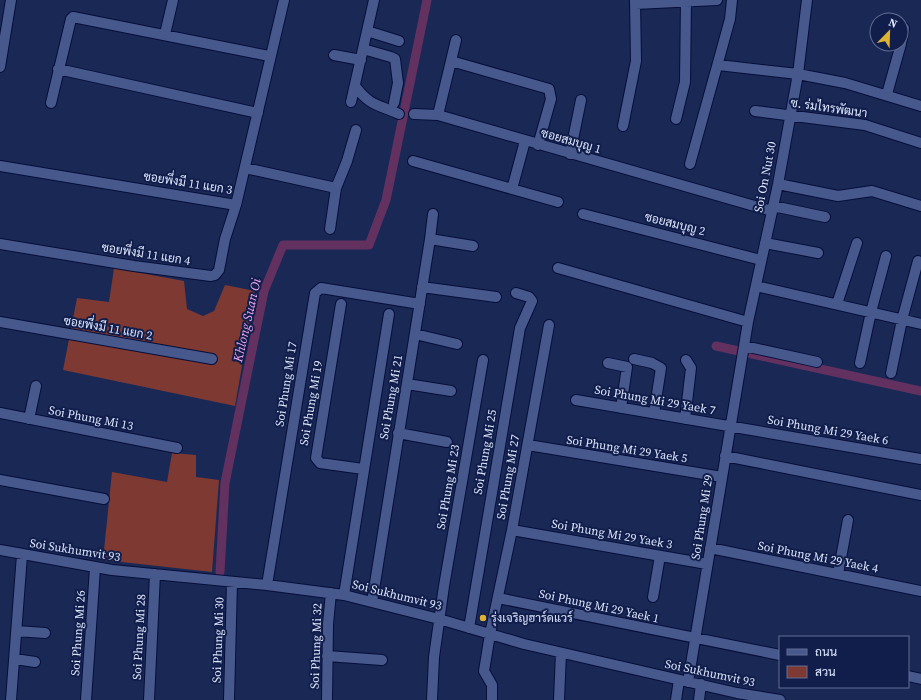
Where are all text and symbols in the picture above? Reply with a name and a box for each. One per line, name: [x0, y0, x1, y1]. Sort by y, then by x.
north arrow: [869, 12, 909, 52]
text: N: [886, 15, 899, 32]
street label: ซ. ร่มไทรพัฒนา: [790, 95, 868, 121]
street label: ซอยสมบุญ 1: [539, 125, 603, 158]
street label: Soi On Nut 30: [750, 140, 780, 214]
street label: ซอยพึ่งมี 11 แยก 3: [142, 165, 234, 198]
street label: ซอยสมบุญ 2: [643, 209, 707, 240]
street label: ซอยพึ่งมี 11 แยก 4: [100, 236, 192, 269]
water label: Khlong Suan Oi: [229, 276, 265, 365]
street label: ซอยพึ่งมี 11 แยก 2: [62, 309, 154, 344]
street label: Soi Phung Mi 17: [271, 340, 301, 428]
street label: Soi Phung Mi 21: [376, 353, 406, 441]
street label: Soi Phung Mi 19: [296, 359, 326, 447]
street label: Soi Phung Mi 29 Yaek 7: [593, 381, 717, 419]
street label: Soi Phung Mi 13: [47, 402, 135, 434]
street label: Soi Phung Mi 25: [470, 408, 500, 496]
street label: Soi Phung Mi 29 Yaek 6: [766, 411, 890, 449]
street label: Soi Phung Mi 29 Yaek 5: [565, 432, 689, 466]
street label: Soi Phung Mi 27: [493, 433, 523, 521]
street label: Soi Phung Mi 23: [433, 443, 463, 531]
street label: Soi Phung Mi 29: [687, 473, 717, 561]
street label: Soi Phung Mi 29 Yaek 3: [550, 515, 674, 553]
street label: Soi Sukhumvit 93: [29, 535, 121, 565]
street label: Soi Phung Mi 29 Yaek 4: [756, 537, 880, 577]
street label: Soi Sukhumvit 93: [351, 576, 443, 614]
street label: Soi Phung Mi 29 Yaek 1: [538, 585, 660, 627]
street label: Soi Phung Mi 26: [67, 590, 89, 676]
street label: Soi Phung Mi 28: [129, 594, 149, 680]
street label: Soi Phung Mi 30: [209, 597, 227, 683]
street label: Soi Phung Mi 32: [307, 603, 325, 689]
place label: รุ่งเจริญฮาร์ดแวร์: [491, 610, 573, 627]
marker: รุ่งเจริญฮาร์ดแวร์: [478, 613, 488, 623]
legend: [779, 636, 909, 688]
text: ถนน: [815, 644, 838, 660]
street label: Soi Sukhumvit 93: [664, 656, 756, 690]
text: สวน: [815, 664, 836, 680]

